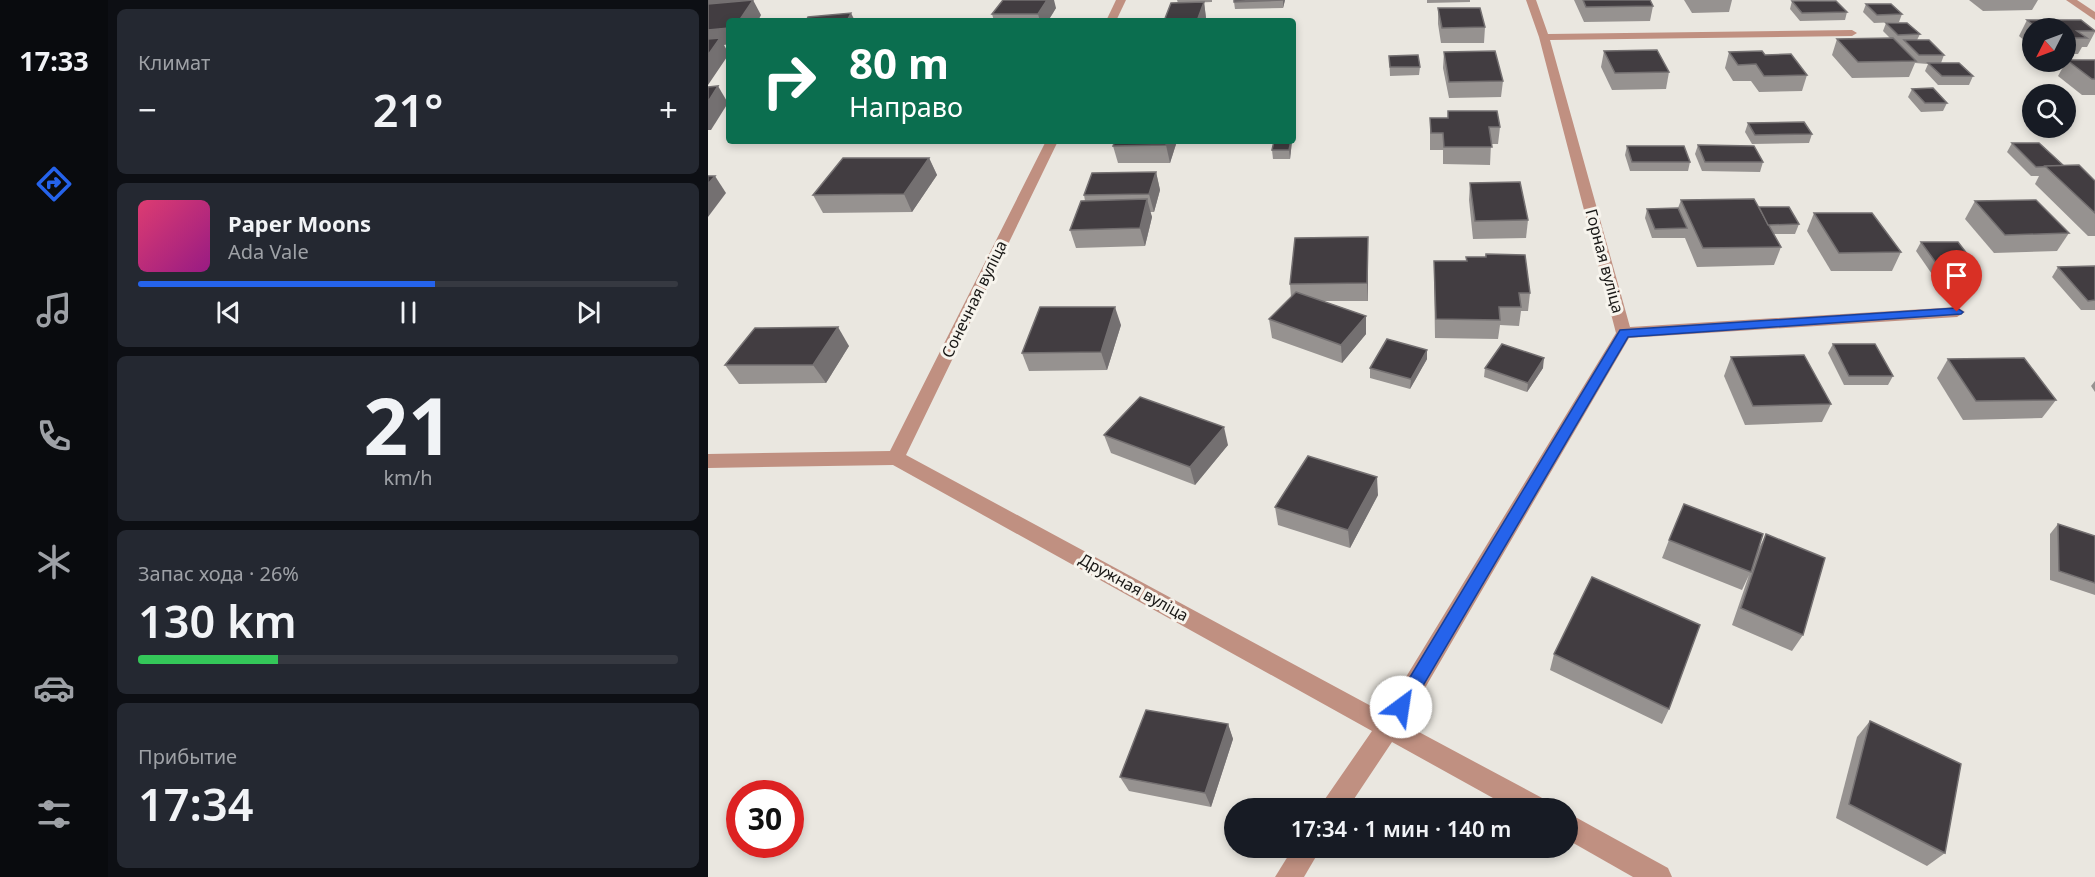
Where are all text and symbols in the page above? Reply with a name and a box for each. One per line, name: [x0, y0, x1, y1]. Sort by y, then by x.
north arrow: [2022, 18, 2076, 72]
map controls: [2022, 18, 2076, 138]
text: 80 m: [849, 34, 949, 91]
text: 17:33: [19, 42, 89, 79]
icon: right: [750, 42, 828, 120]
text: Климат: [138, 49, 210, 76]
text: 21°: [373, 79, 443, 140]
button: search: [2022, 84, 2076, 138]
text: −: [138, 87, 157, 132]
text: +: [659, 87, 678, 132]
text: Направо: [849, 88, 963, 125]
icon: directions: [33, 163, 75, 205]
street label: Горная вуліца: [1580, 206, 1630, 316]
text: Paper Moons: [228, 208, 371, 238]
street label: Сонечная вуліца: [936, 237, 1012, 361]
text: Ada Vale: [228, 238, 309, 265]
pin: [1931, 250, 1982, 312]
icon: arrive: [1940, 259, 1973, 292]
icon: music: [33, 289, 75, 331]
icon: previous: [212, 296, 245, 329]
icon: pause: [392, 296, 425, 329]
icon: next: [572, 296, 605, 329]
text: 21: [363, 372, 453, 478]
icon: phone: [33, 415, 75, 457]
text: km/h: [383, 464, 433, 491]
icon: climate: [33, 541, 75, 583]
street label: Дружная вуліца: [1075, 548, 1193, 626]
text: Запас хода · 26%: [138, 560, 299, 587]
text: 130 km: [138, 590, 297, 651]
icon: car: [33, 667, 75, 709]
position arrow: [1369, 675, 1433, 739]
text: Прибытие: [138, 743, 237, 770]
text: 17:34: [138, 773, 253, 834]
speed limit sign: 30: [726, 780, 804, 858]
icon: filters: [33, 793, 75, 835]
text: 17:34 · 1 мин · 140 m: [1291, 813, 1511, 843]

